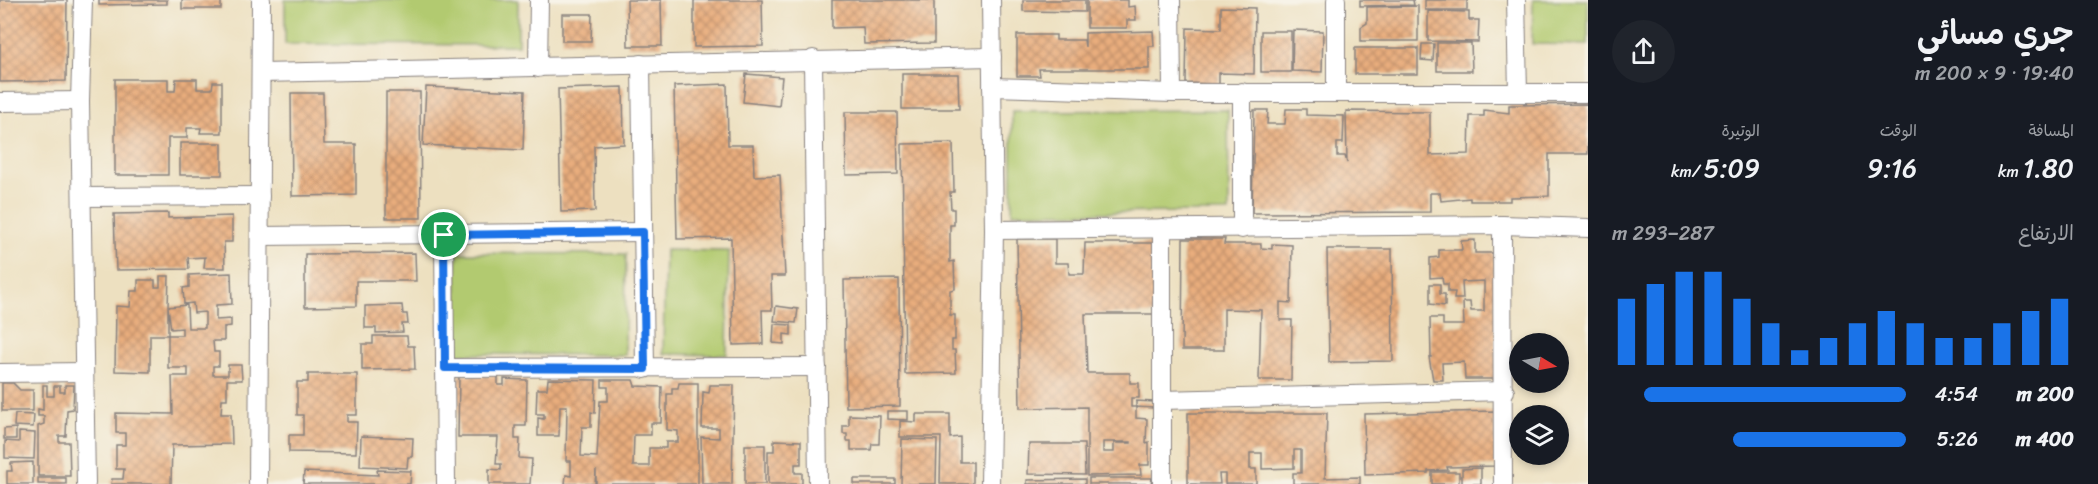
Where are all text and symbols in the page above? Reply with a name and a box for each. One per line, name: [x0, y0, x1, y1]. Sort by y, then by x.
text: جري مسائي: [1917, 4, 2074, 62]
button: share: [1612, 20, 1675, 83]
text: 19:40 · 9 × 200 m: [1915, 56, 2074, 91]
text: الوتيرة: [1721, 116, 1760, 145]
text: الوقت: [1880, 116, 1917, 145]
text: المسافة: [2028, 116, 2074, 145]
text: 5:09: [1704, 145, 1760, 191]
text: 9:16: [1867, 145, 1917, 191]
text: 1.80: [2023, 145, 2074, 191]
text: /km: [1671, 157, 1704, 186]
text: km: [1998, 157, 2023, 186]
pin: [418, 209, 469, 260]
text: 287–293 m: [1612, 216, 1714, 251]
text: الارتفاع: [2018, 216, 2074, 251]
icon: arrive: [427, 218, 460, 251]
north arrow: [1509, 333, 1569, 393]
map controls: [1509, 333, 1569, 465]
text: 4:54: [1935, 377, 1978, 412]
text: 200 m: [2017, 377, 2074, 412]
button: layers: [1509, 405, 1569, 465]
text: 5:26: [1937, 422, 1978, 457]
text: 400 m: [2016, 422, 2074, 457]

